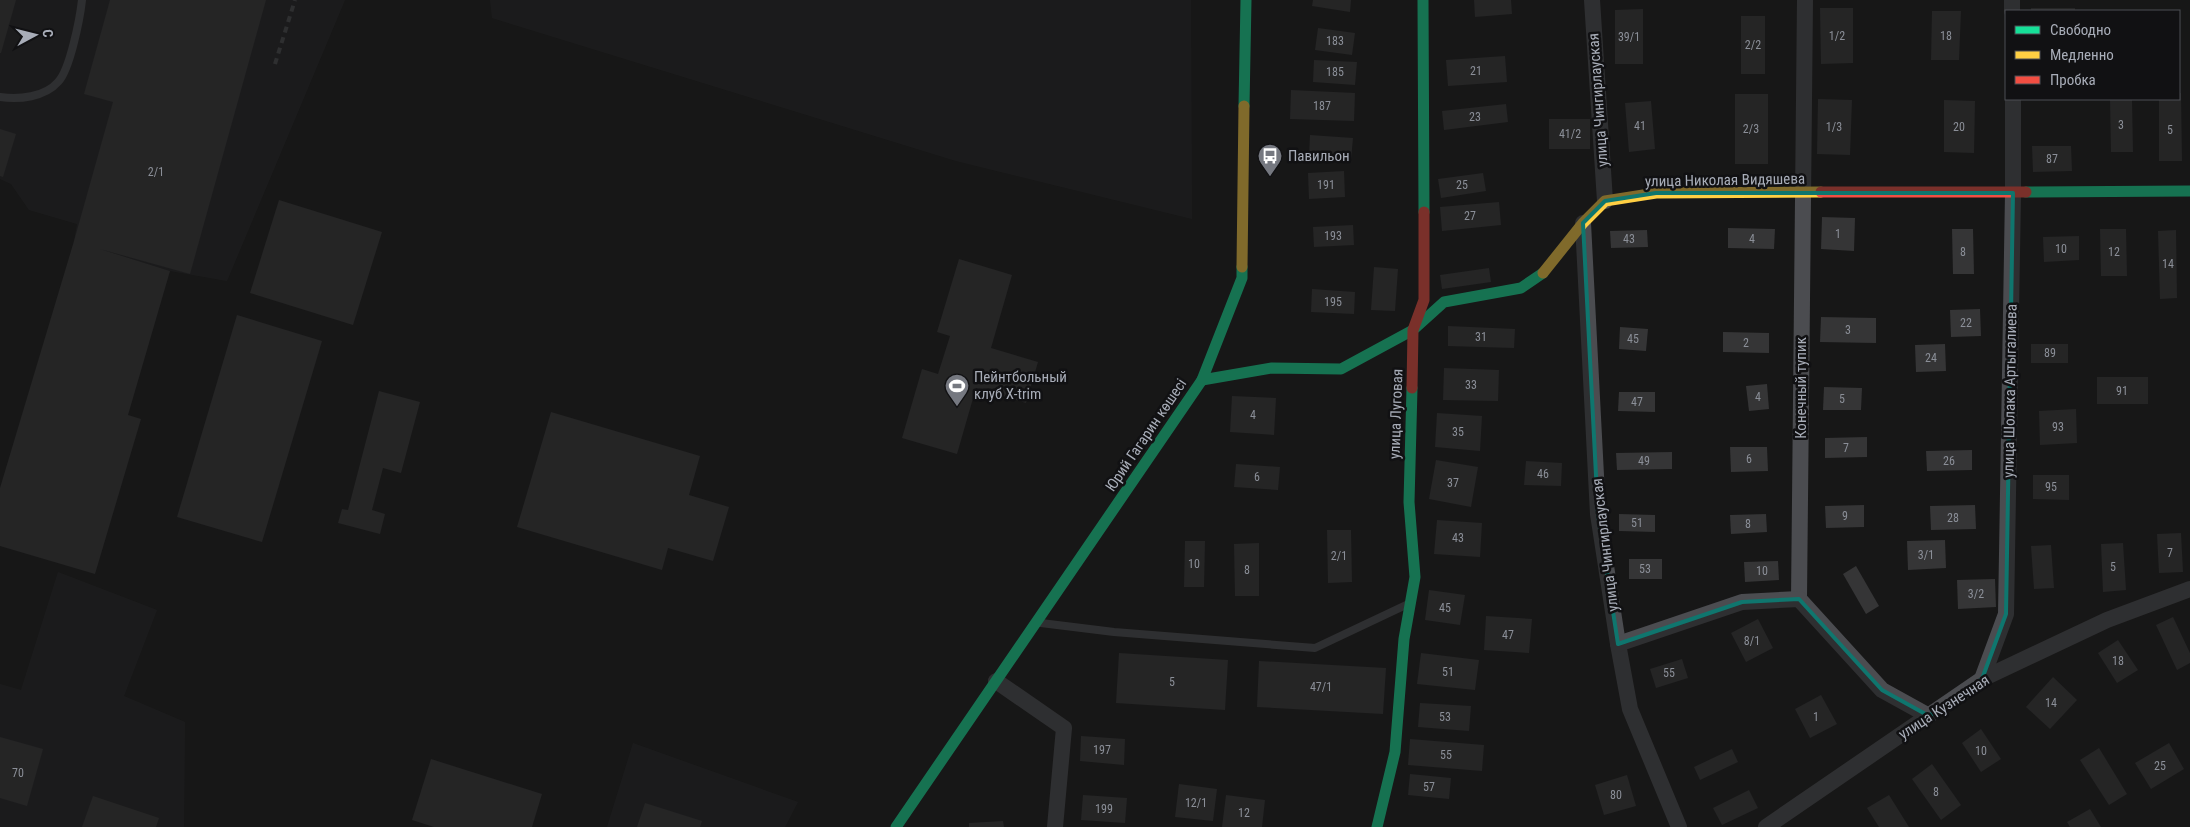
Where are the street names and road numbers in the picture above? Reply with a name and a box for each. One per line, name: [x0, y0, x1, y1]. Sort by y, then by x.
street label: улица Чингирлауская: [1584, 33, 1612, 167]
street label: улица Николая Видяшева: [1645, 170, 1805, 190]
street label: улица Шолака Артыгалиева: [1999, 304, 2021, 478]
street label: Конечный тупик: [1792, 337, 1810, 439]
street label: улица Луговая: [1385, 369, 1407, 459]
street label: Юрий Гагарин көшесі: [1102, 375, 1190, 495]
street label: улица Чингирлауская: [1588, 477, 1622, 613]
street label: улица Кузнечная: [1895, 671, 1993, 743]

